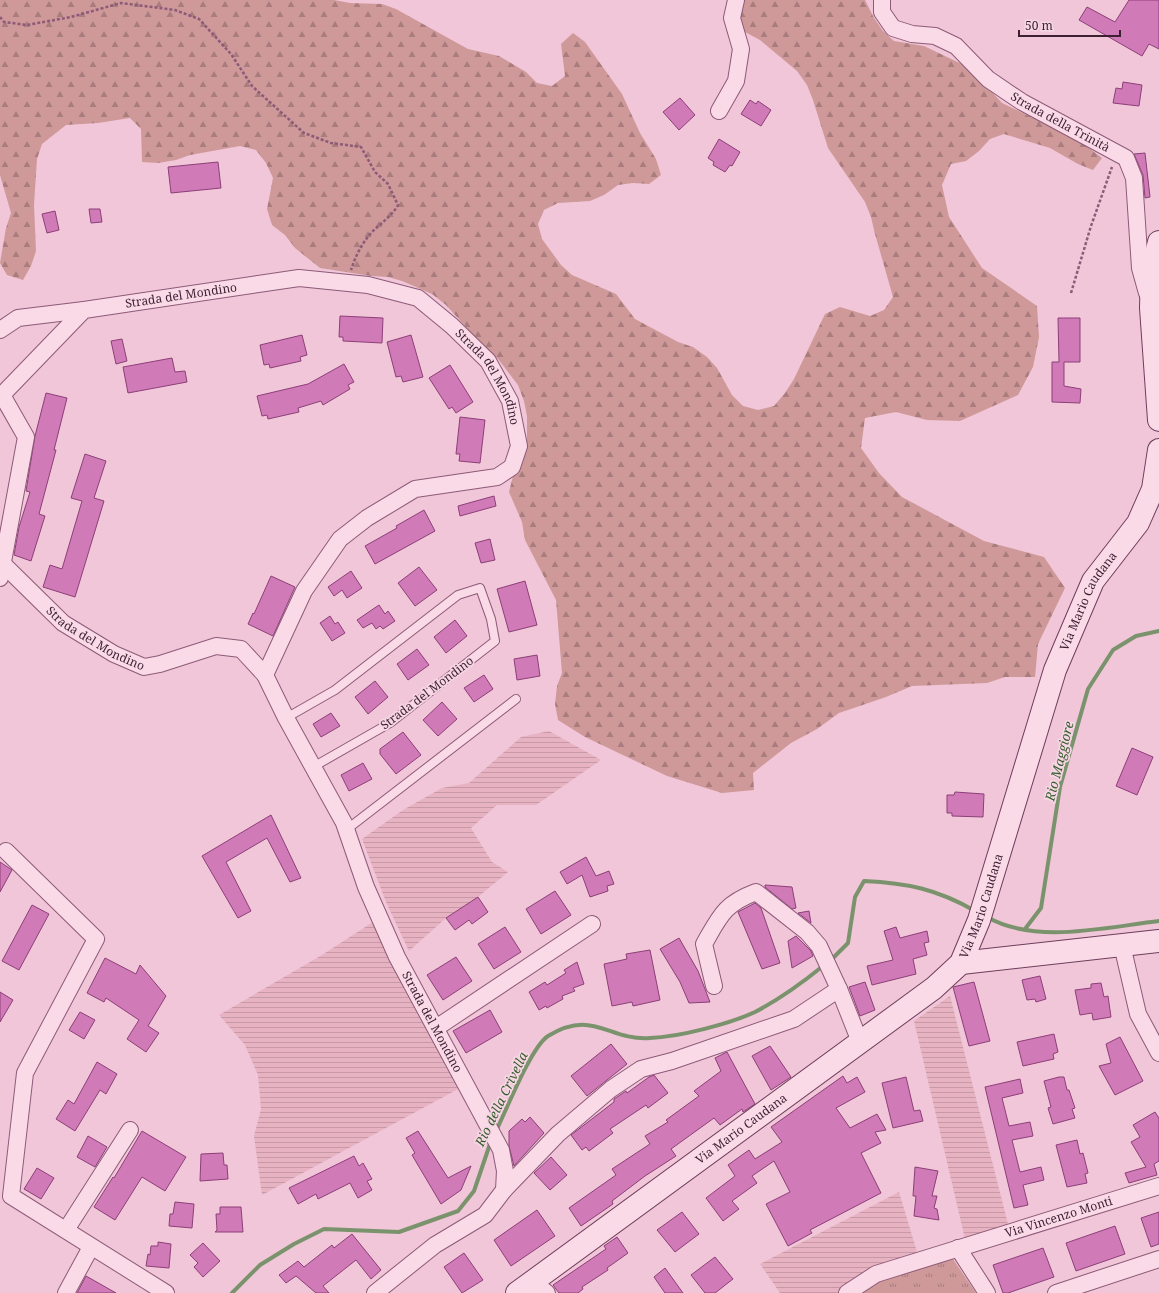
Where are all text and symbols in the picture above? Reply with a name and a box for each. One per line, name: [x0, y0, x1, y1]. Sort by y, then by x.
scale bar: [1019, 12, 1120, 38]
text: 50 m: [1025, 17, 1053, 34]
street label: Strada della Trinità: [1007, 88, 1113, 156]
street label: Strada del Mondino: [124, 278, 238, 312]
street label: Strada del Mondino: [452, 325, 524, 426]
street label: Via Mario Caudana: [1055, 548, 1121, 653]
street label: Strada del Mondino: [43, 602, 147, 674]
street label: Strada del Mondino: [377, 652, 477, 733]
water label: Rio Maggiore: [1040, 719, 1078, 804]
street label: Via Mario Caudana: [955, 851, 1007, 961]
street label: Strada del Mondino: [398, 968, 467, 1075]
water label: Rio della Crivella: [470, 1048, 532, 1150]
street label: Via Mario Caudana: [692, 1089, 791, 1168]
street label: Via Vincenzo Monti: [1003, 1192, 1115, 1241]

